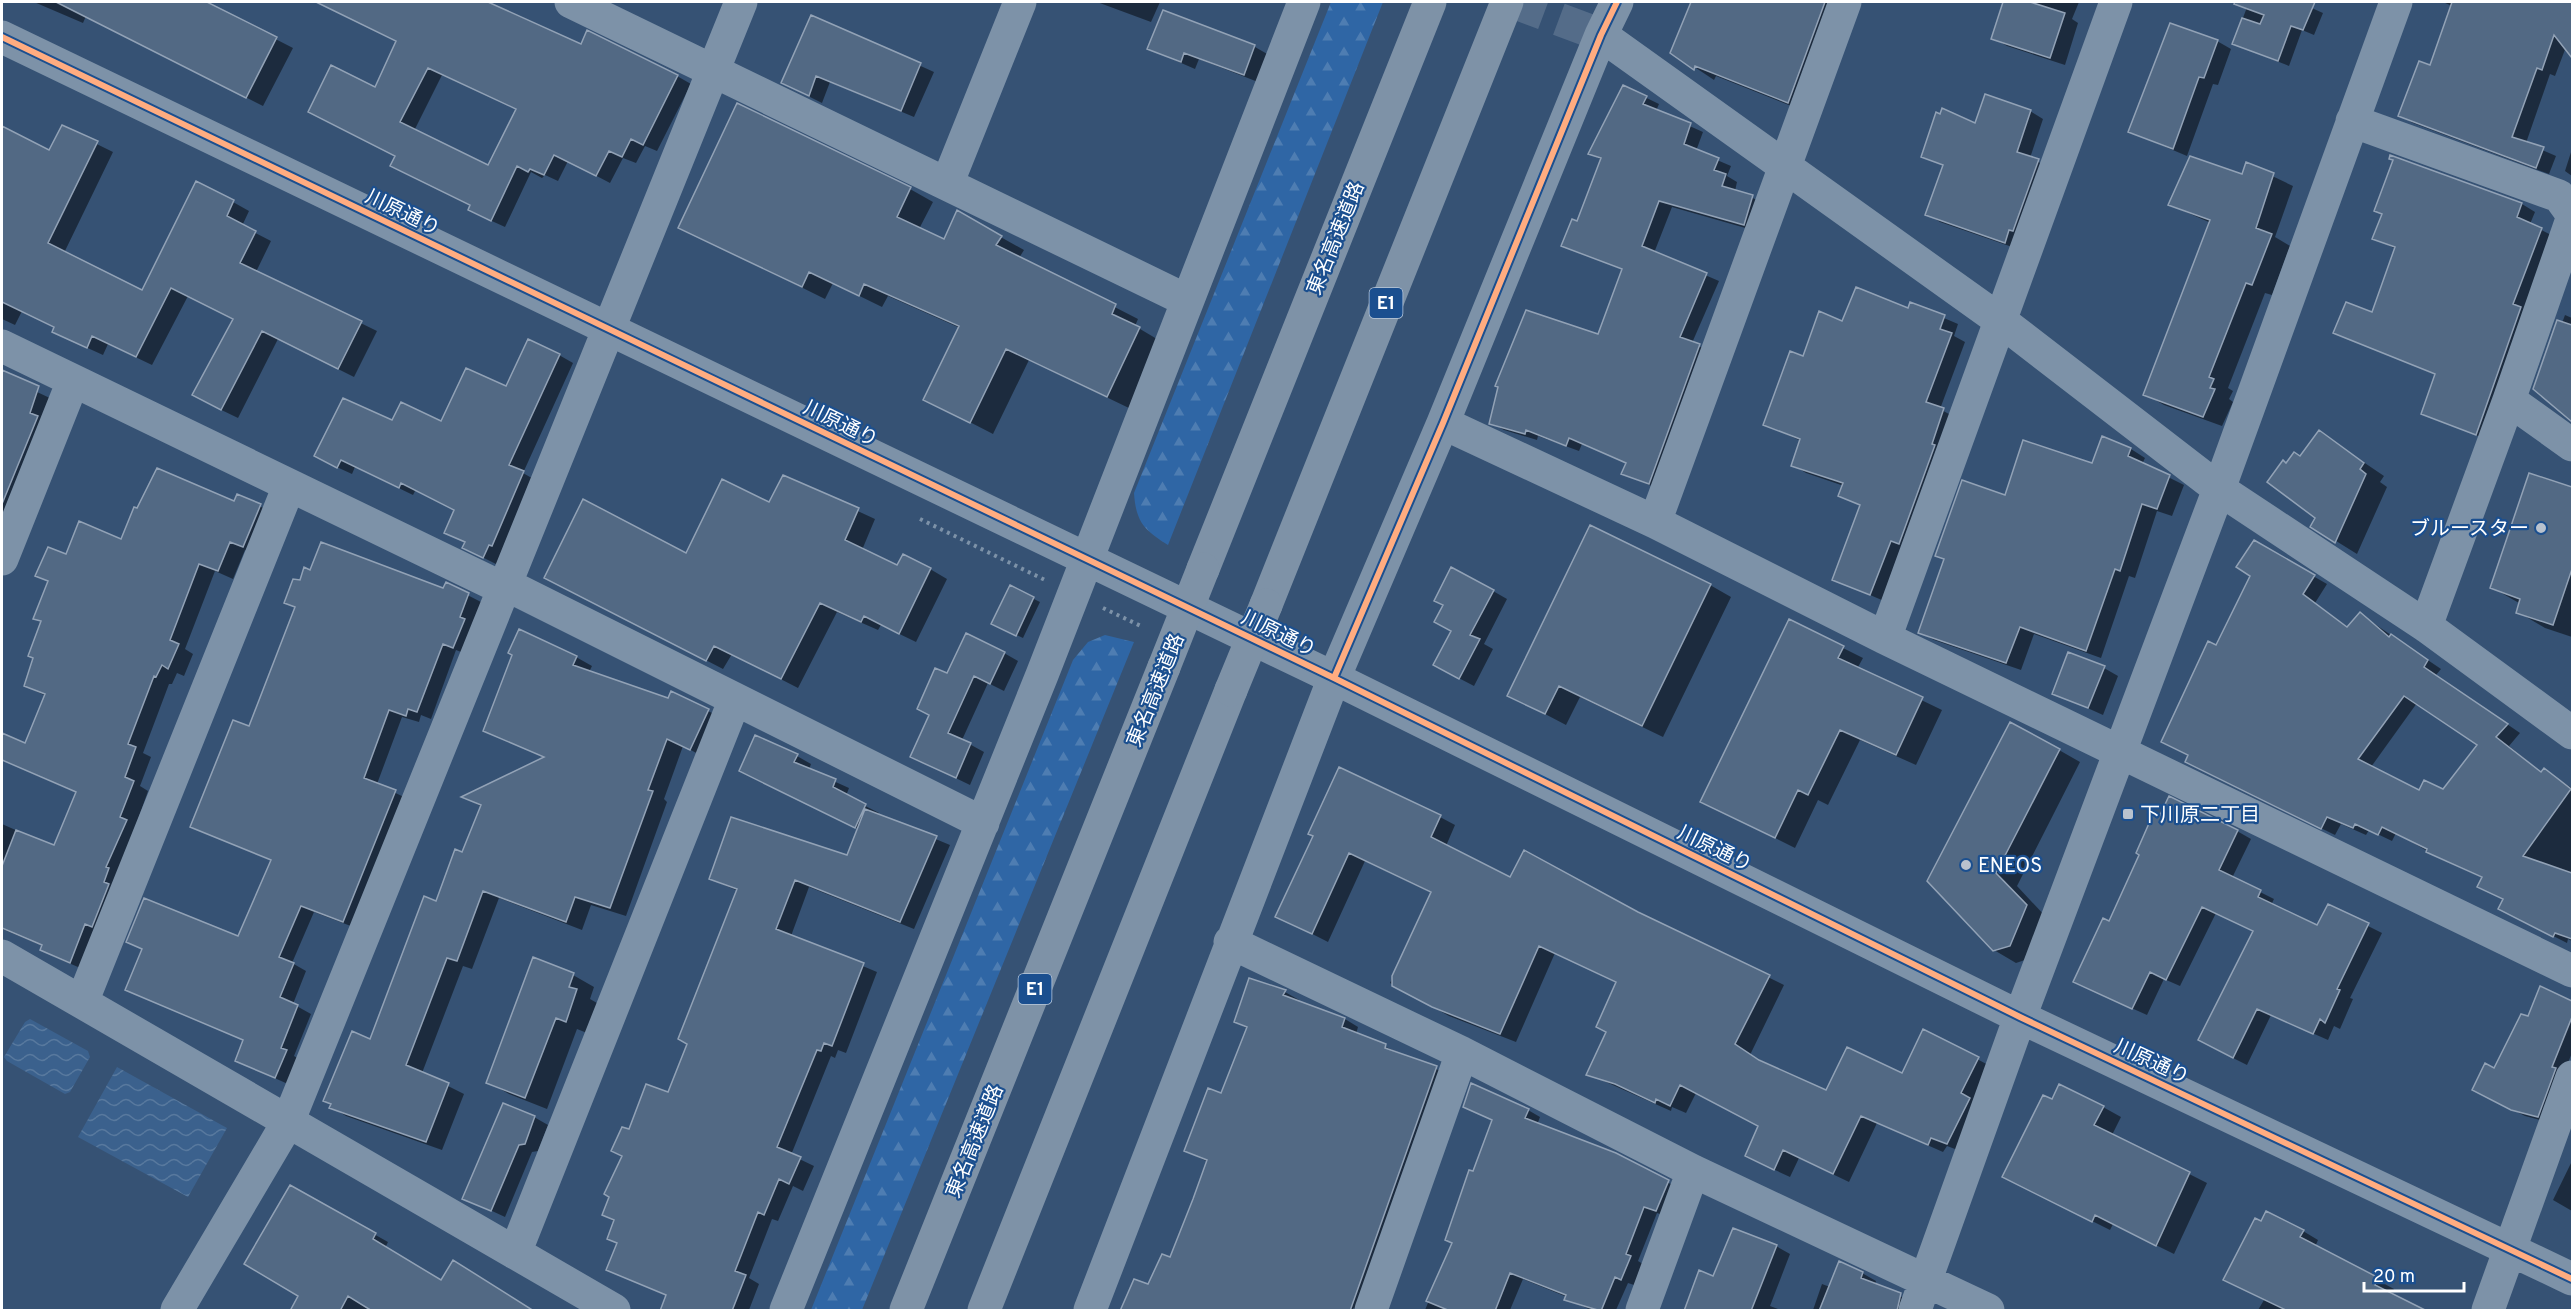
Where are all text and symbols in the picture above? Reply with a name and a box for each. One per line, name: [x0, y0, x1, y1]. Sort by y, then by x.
street label: 東名高速道路: [1302, 178, 1371, 299]
street label: 川原通り: [360, 185, 444, 243]
road number: E1: [1370, 288, 1402, 318]
street label: 川原通り: [798, 396, 882, 454]
place label: ブルースター: [2410, 517, 2529, 543]
marker: ブルースター: [2534, 521, 2548, 535]
street label: 川原通り: [1236, 606, 1320, 664]
street label: 東名高速道路: [1122, 630, 1191, 751]
place label: 下川原二丁目: [2140, 803, 2260, 829]
marker: 下川原二丁目: [2121, 807, 2135, 821]
street label: 川原通り: [1672, 821, 1756, 879]
place label: ENEOS: [1978, 854, 2042, 880]
marker: ENEOS: [1959, 858, 1973, 872]
road number: E1: [1018, 974, 1052, 1004]
street label: 川原通り: [2109, 1034, 2193, 1091]
street label: 東名高速道路: [941, 1081, 1010, 1202]
scale bar: [2364, 1255, 2464, 1293]
text: 20 m: [2373, 1266, 2415, 1289]

